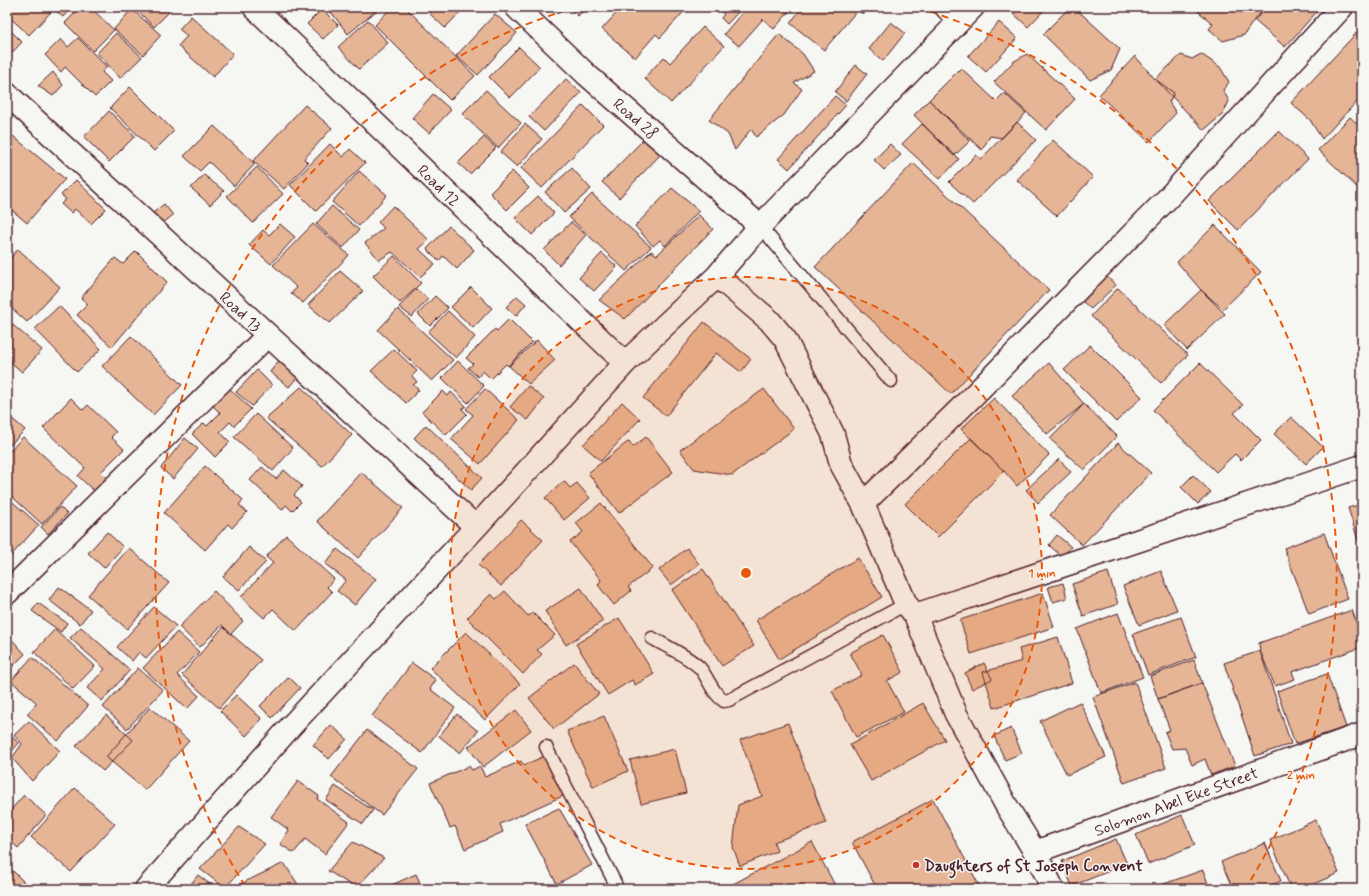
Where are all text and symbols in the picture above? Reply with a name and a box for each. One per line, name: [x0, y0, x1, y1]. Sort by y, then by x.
street label: Road 28: [608, 94, 662, 144]
street label: Road 12: [412, 160, 464, 212]
street label: Road 13: [214, 287, 266, 337]
centre of rings: [739, 566, 753, 580]
text: 1 min: [1028, 566, 1056, 582]
street label: Solomon Abel Eke Street: [1092, 763, 1262, 842]
text: 2 min: [1287, 768, 1315, 784]
place label: Daughters of St Joseph Convent: [924, 856, 1143, 879]
marker: Daughters of St Joseph Convent: [911, 860, 921, 870]

